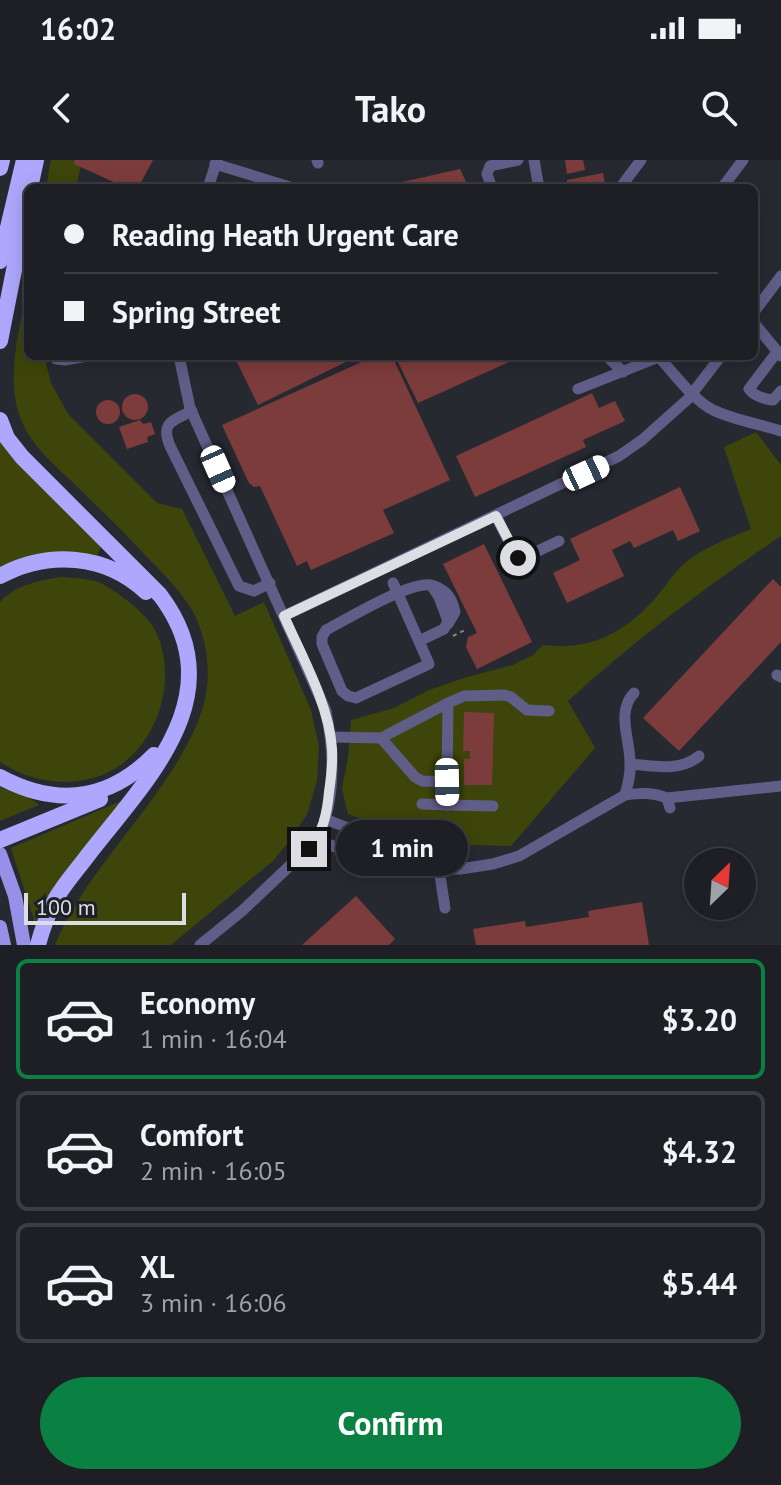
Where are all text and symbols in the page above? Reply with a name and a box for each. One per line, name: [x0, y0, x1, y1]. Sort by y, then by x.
text: 16:02: [40, 9, 116, 48]
text: Tako: [355, 85, 426, 132]
icon: back: [40, 86, 84, 130]
icon: search: [697, 86, 741, 130]
text: Reading Heath Urgent Care: [112, 215, 459, 254]
text: Spring Street: [112, 292, 280, 331]
car: [197, 442, 239, 496]
car: [559, 452, 613, 494]
route start: [500, 540, 536, 576]
car: [435, 758, 459, 806]
callout: 1 min: [337, 821, 469, 877]
route end: [291, 831, 327, 867]
text: 1 min: [370, 831, 434, 864]
north arrow: [684, 848, 756, 920]
map controls: [684, 848, 756, 920]
scale bar: [24, 889, 186, 925]
text: 100 m: [36, 893, 96, 921]
icon: car: [44, 983, 116, 1055]
text: Economy: [140, 983, 255, 1022]
text: $3.20: [662, 1000, 737, 1039]
text: 1 min · 16:04: [140, 1022, 287, 1055]
icon: car: [44, 1115, 116, 1187]
text: Comfort: [140, 1115, 243, 1154]
text: $4.32: [662, 1132, 737, 1171]
text: 2 min · 16:05: [140, 1154, 287, 1187]
icon: car: [44, 1247, 116, 1319]
text: XL: [140, 1247, 174, 1286]
text: $5.44: [662, 1264, 737, 1303]
text: 3 min · 16:06: [140, 1286, 287, 1319]
button: Confirm: [40, 1377, 741, 1469]

